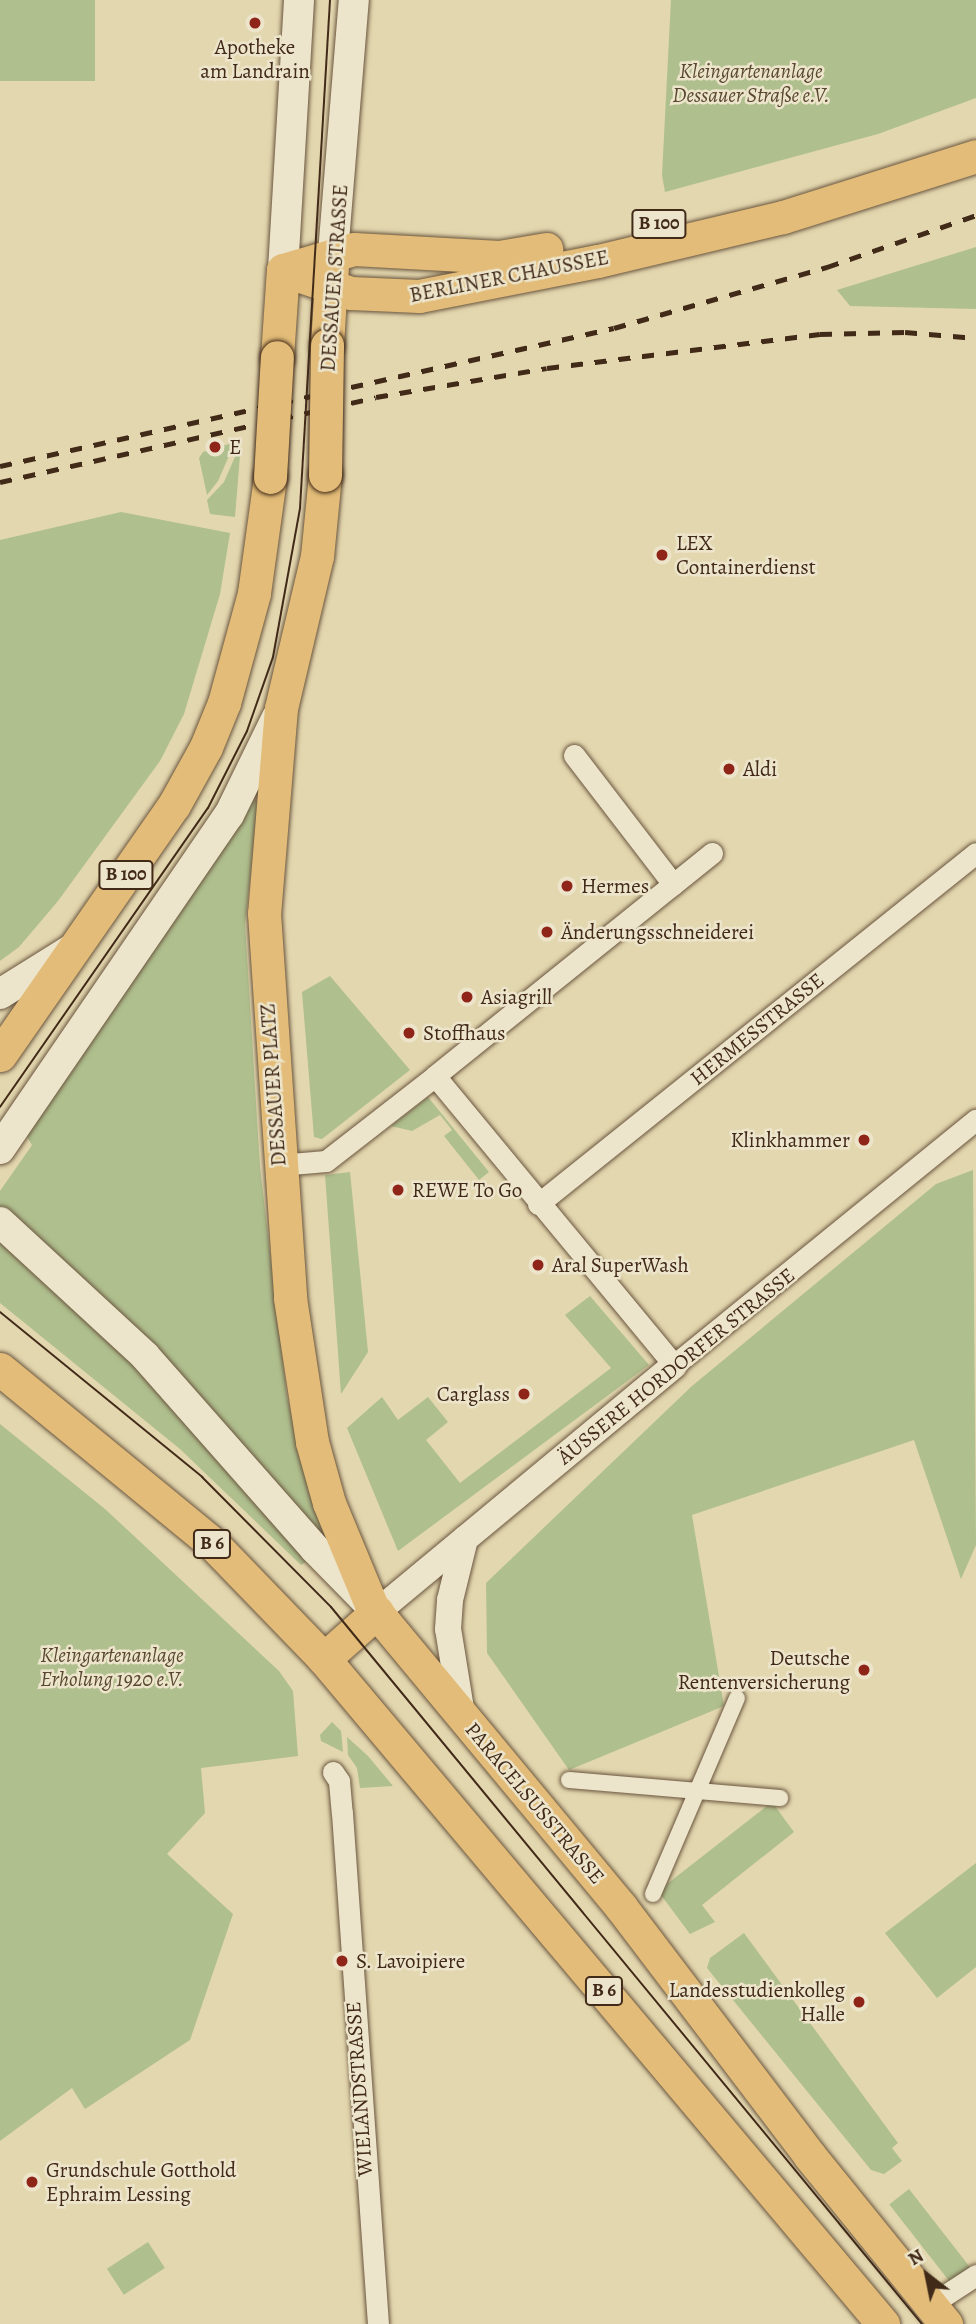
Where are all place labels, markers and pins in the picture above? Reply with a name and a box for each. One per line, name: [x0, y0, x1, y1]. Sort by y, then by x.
marker: Apotheke am Landrain: [247, 15, 263, 31]
place label: Apotheke am Landrain: [200, 34, 310, 84]
place label: E: [229, 434, 241, 460]
marker: E: [207, 439, 223, 455]
place label: LEX Containerdienst: [676, 530, 816, 580]
marker: LEX Containerdienst: [654, 547, 670, 563]
place label: Aldi: [743, 756, 777, 782]
marker: Aldi: [721, 761, 737, 777]
place label: Hermes: [581, 873, 649, 899]
marker: Hermes: [559, 878, 575, 894]
place label: Änderungsschneiderei: [561, 919, 754, 945]
marker: Änderungsschneiderei: [539, 924, 555, 940]
place label: Asiagrill: [481, 984, 552, 1010]
marker: Asiagrill: [459, 989, 475, 1005]
place label: Stoffhaus: [423, 1020, 506, 1046]
marker: Stoffhaus: [401, 1025, 417, 1041]
place label: Klinkhammer: [730, 1127, 850, 1153]
marker: Klinkhammer: [856, 1132, 872, 1148]
place label: REWE To Go: [412, 1177, 522, 1203]
marker: REWE To Go: [390, 1182, 406, 1198]
place label: Aral SuperWash: [552, 1252, 689, 1278]
marker: Aral SuperWash: [530, 1257, 546, 1273]
place label: Carglass: [437, 1381, 510, 1407]
marker: Carglass: [516, 1386, 532, 1402]
place label: Deutsche Rentenversicherung: [678, 1645, 850, 1695]
marker: Deutsche Rentenversicherung: [856, 1662, 872, 1678]
place label: S. Lavoipiere: [356, 1948, 466, 1974]
marker: S. Lavoipiere: [334, 1953, 350, 1969]
place label: Landesstudienkolleg Halle: [669, 1977, 845, 2027]
marker: Landesstudienkolleg Halle: [851, 1994, 867, 2010]
place label: Grundschule Gotthold Ephraim Lessing: [46, 2157, 236, 2207]
marker: Grundschule Gotthold Ephraim Lessing: [24, 2174, 40, 2190]

